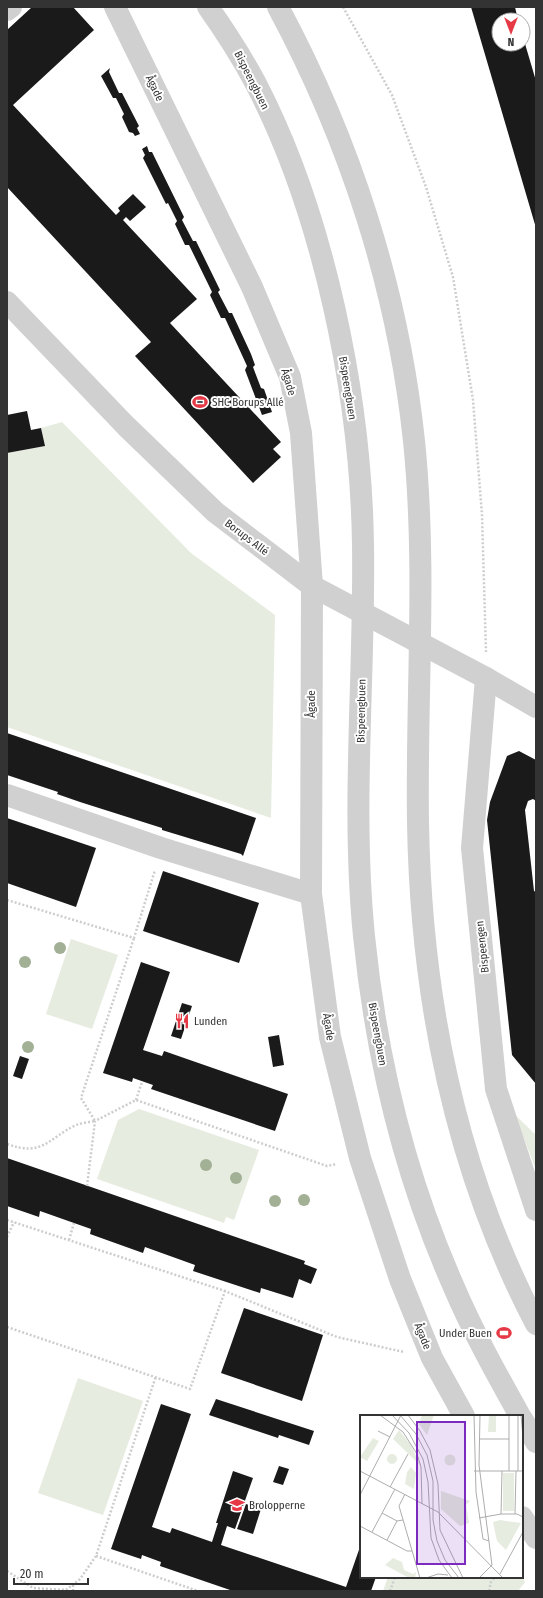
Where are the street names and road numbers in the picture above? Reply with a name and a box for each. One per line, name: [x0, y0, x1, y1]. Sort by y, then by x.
street label: Bispeengbuen: [231, 49, 272, 112]
street label: Ågade: [143, 73, 167, 103]
street label: Bispeengbuen: [336, 355, 359, 421]
street label: Ågade: [278, 367, 300, 397]
street label: Borups Allé: [222, 517, 271, 558]
street label: Bispeengbuen: [354, 679, 369, 743]
street label: Ågade: [304, 690, 318, 718]
street label: Bispeengen: [473, 920, 492, 974]
street label: Bispeengbuen: [366, 1001, 389, 1067]
street label: Ågade: [320, 1012, 338, 1042]
street label: Ågade: [411, 1321, 435, 1351]

